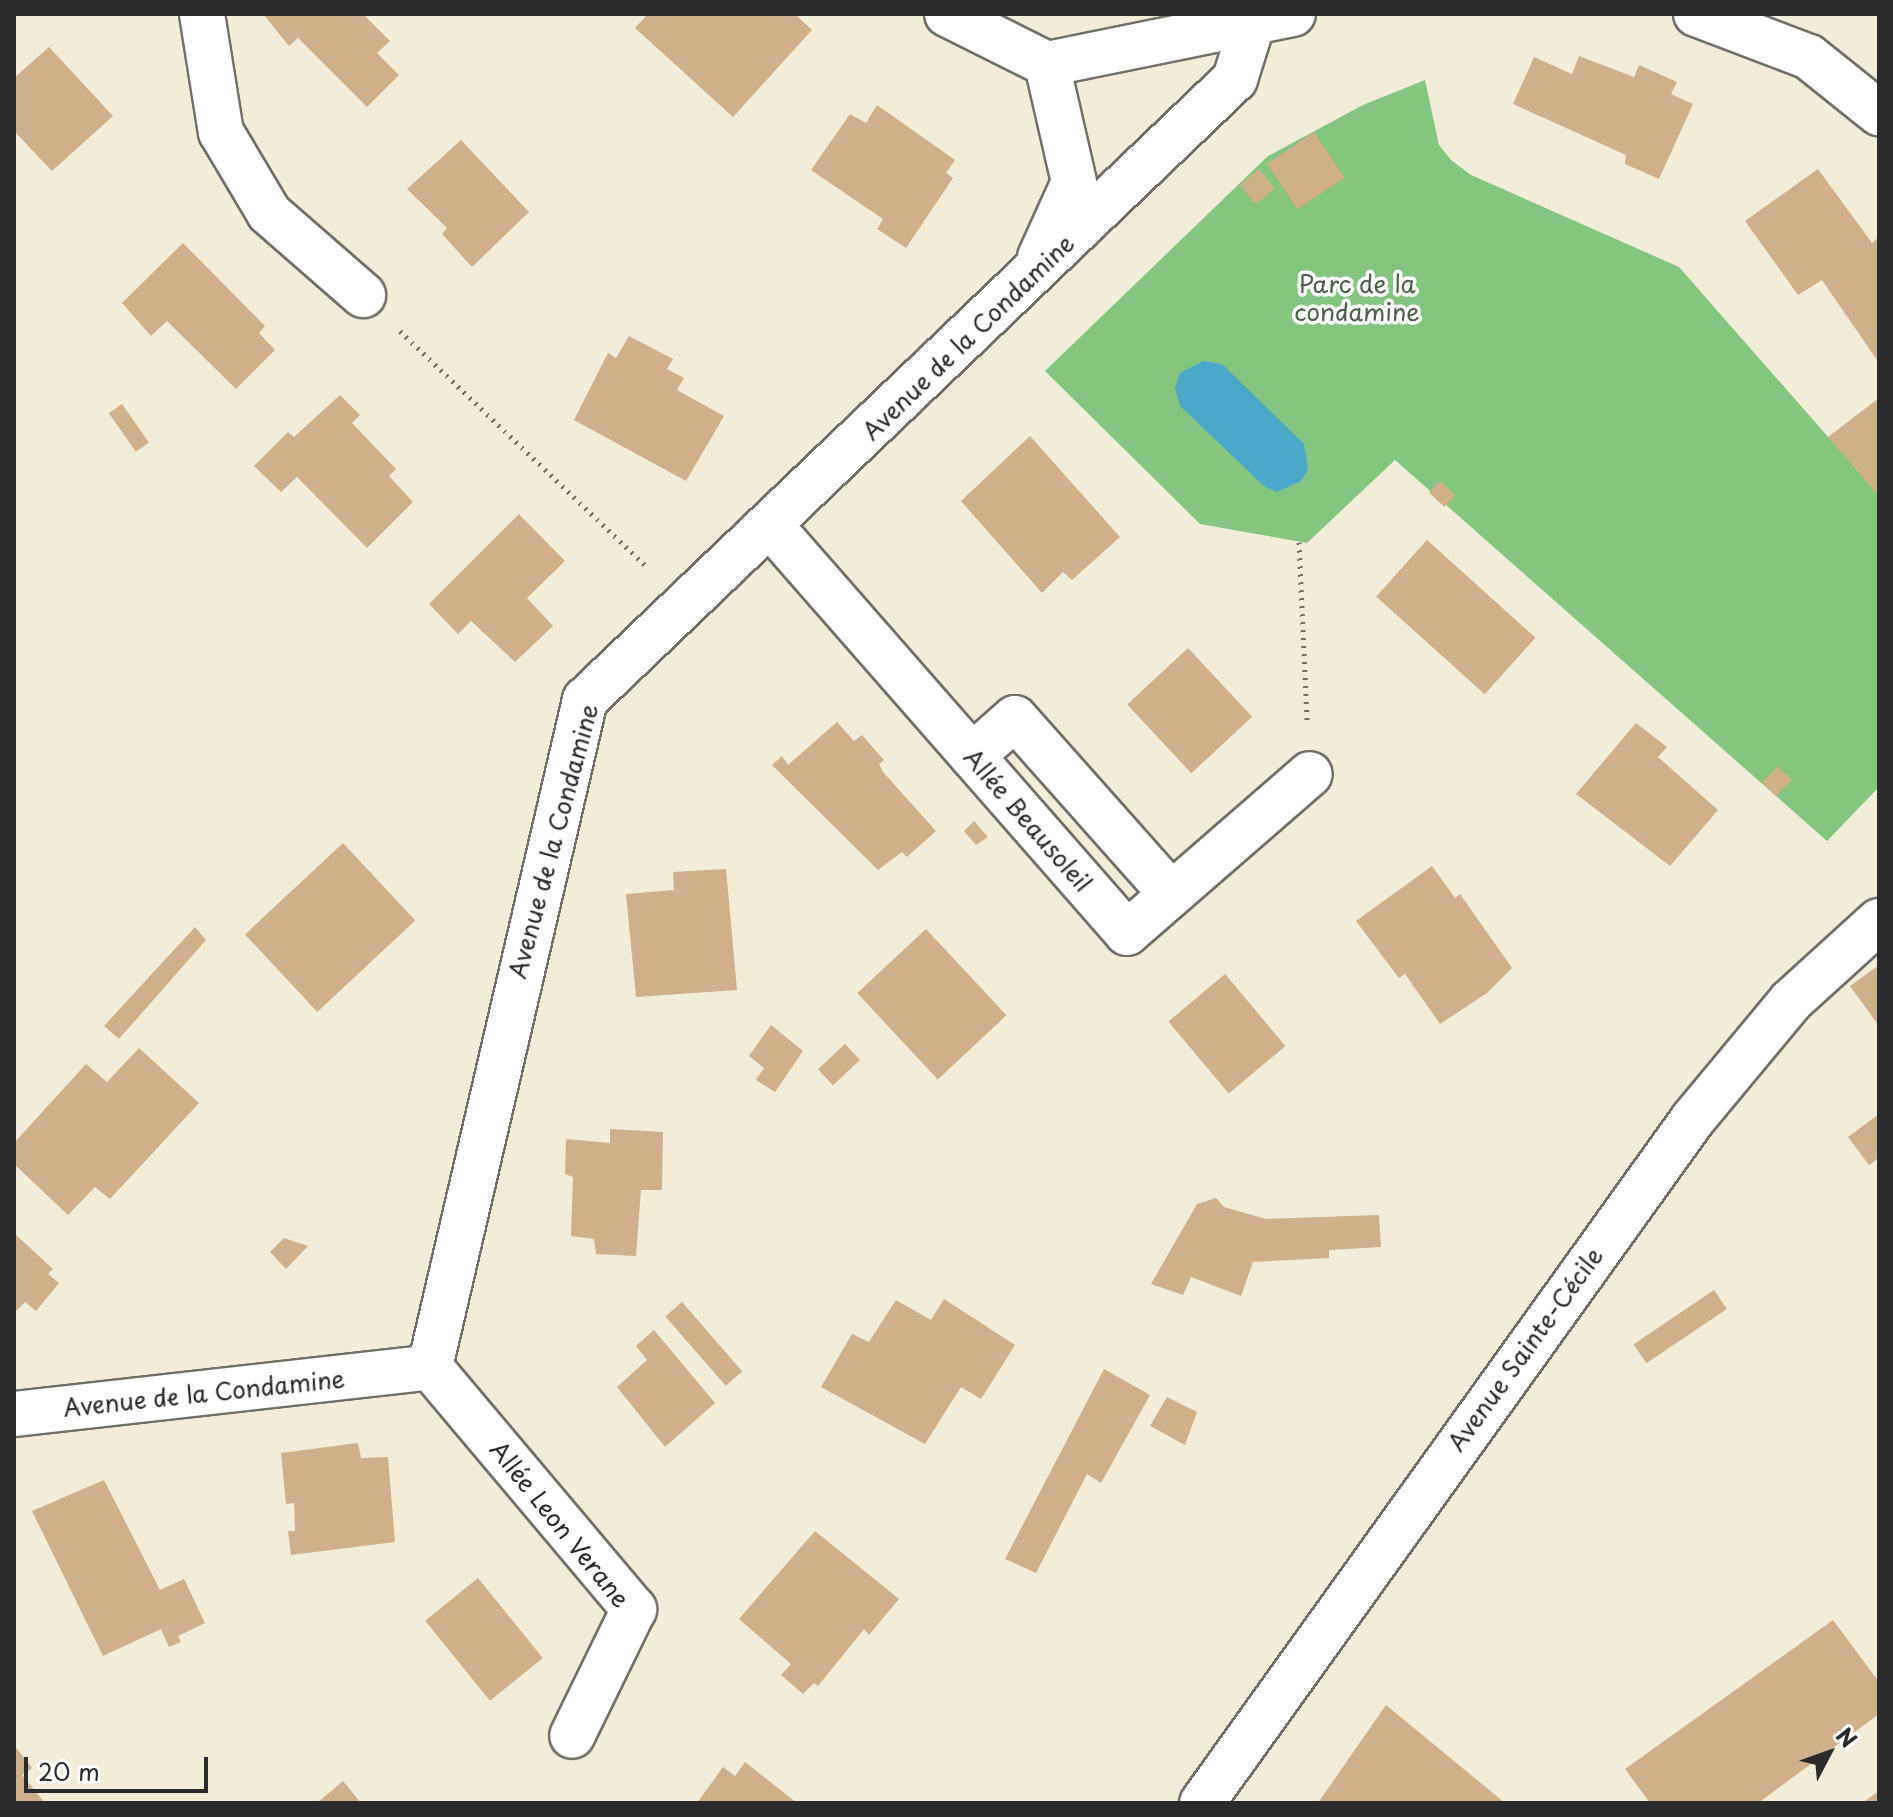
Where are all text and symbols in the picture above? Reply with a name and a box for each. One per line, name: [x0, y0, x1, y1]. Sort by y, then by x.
street label: Avenue de la Condamine: [856, 228, 1080, 446]
park label: Parc de la condamine: [1294, 270, 1420, 326]
street label: Avenue de la Condamine: [502, 700, 604, 982]
street label: Allée Beausoleil: [957, 742, 1099, 898]
street label: Avenue Sainte-Cécile: [1442, 1242, 1608, 1456]
street label: Avenue de la Condamine: [61, 1364, 347, 1422]
street label: Allée Leon Verane: [484, 1435, 636, 1613]
north arrow: [1789, 1713, 1869, 1793]
text: N: [1829, 1720, 1866, 1754]
scale bar: [28, 1741, 212, 1791]
text: 20 m: [38, 1753, 100, 1789]

